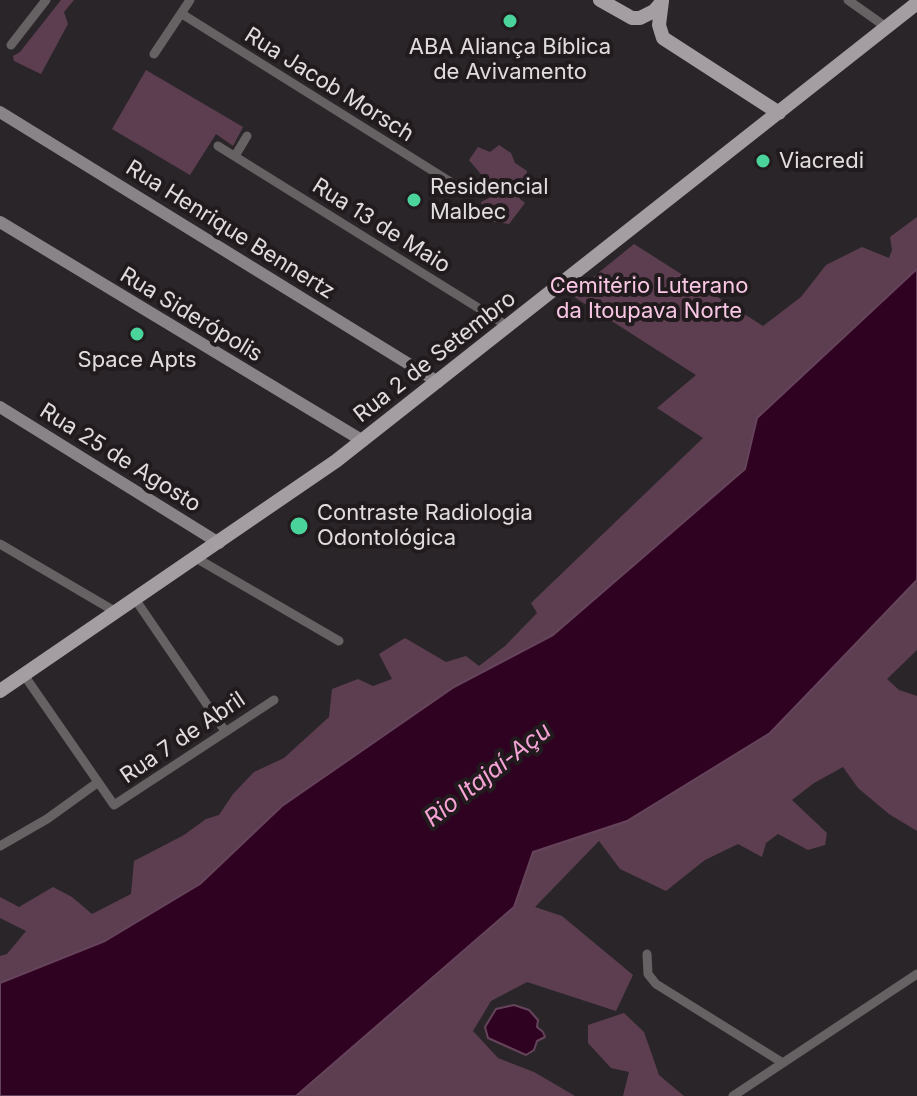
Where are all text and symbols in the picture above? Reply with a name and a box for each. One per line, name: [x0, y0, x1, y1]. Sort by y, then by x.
marker: ABA Aliança Bíblica de Avivamento: [501, 12, 519, 30]
street label: Rua Jacob Morsch: [240, 22, 418, 148]
place label: ABA Aliança Bíblica de Avivamento: [409, 34, 611, 86]
place label: Viacredi: [779, 148, 864, 174]
marker: Viacredi: [754, 152, 772, 170]
street label: Rua Henrique Bennertz: [121, 155, 339, 305]
street label: Rua 13 de Maio: [307, 173, 455, 279]
place label: Residencial Malbec: [430, 174, 548, 226]
marker: Residencial Malbec: [405, 191, 423, 209]
street label: Rua Siderópolis: [115, 262, 267, 368]
park label: Cemitério Luterano da Itoupava Norte: [550, 273, 748, 324]
street label: Rua 2 de Setembro: [349, 286, 521, 428]
marker: Space Apts: [128, 325, 146, 343]
place label: Space Apts: [78, 347, 196, 373]
street label: Rua 25 de Agosto: [35, 398, 205, 518]
place label: Contraste Radiologia Odontológica: [317, 500, 533, 552]
marker: Contraste Radiologia Odontológica: [288, 515, 310, 537]
street label: Rua 7 de Abril: [116, 687, 250, 789]
water label: Rio Itajaí-Açu: [419, 717, 557, 833]

